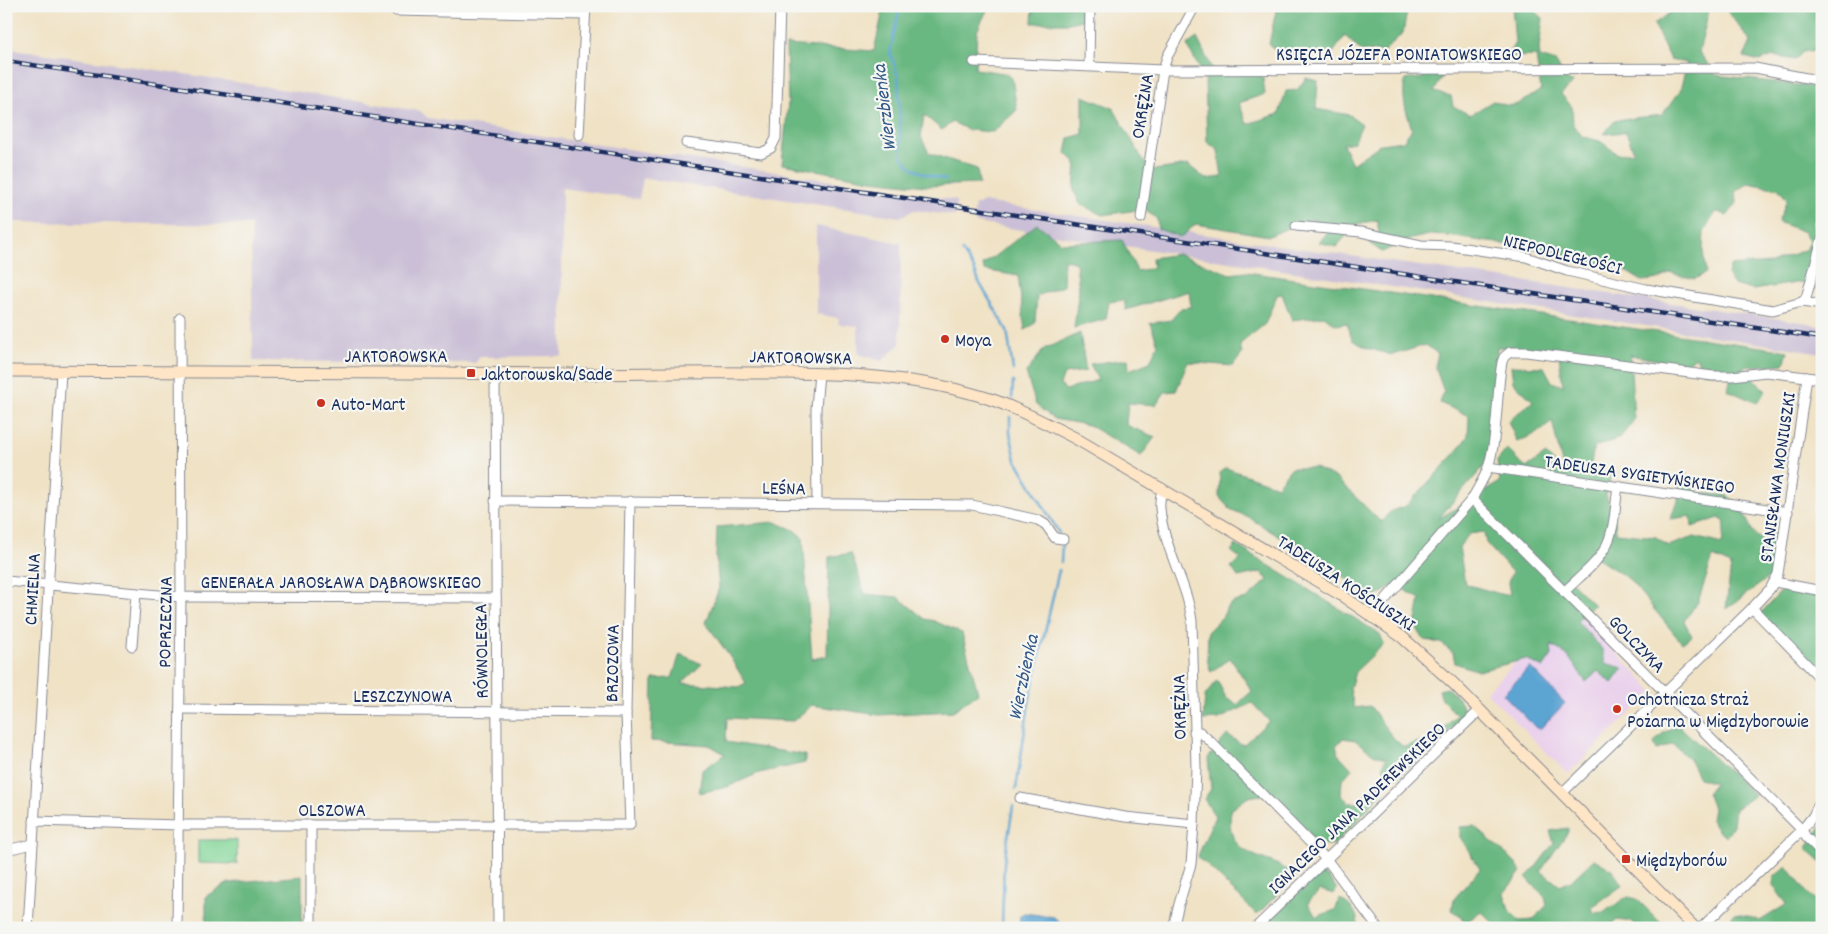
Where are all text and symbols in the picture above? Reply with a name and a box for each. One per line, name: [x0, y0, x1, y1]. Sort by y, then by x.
street label: KSIĘCIA JÓZEFA PONIATOWSKIEGO: [1276, 43, 1522, 70]
water label: Wierzbienka: [867, 61, 905, 152]
street label: OKRĘŻNA: [1126, 72, 1163, 141]
street label: NIEPODLEGŁOŚCI: [1500, 229, 1624, 284]
place label: Moya: [955, 329, 992, 356]
marker: Moya: [939, 333, 951, 345]
street label: JAKTOROWSKA: [344, 345, 448, 372]
street label: JAKTOROWSKA: [749, 345, 853, 374]
place label: Jaktorowska/Sade: [481, 363, 613, 390]
marker: Jaktorowska/Sade: [465, 367, 477, 379]
street label: STANISŁAWA MONIUSZKI: [1754, 390, 1805, 564]
place label: Auto-Mart: [331, 393, 406, 420]
marker: Auto-Mart: [315, 397, 327, 409]
street label: TADEUSZA SYGIETYŃSKIEGO: [1543, 450, 1736, 503]
street label: LEŚNA: [762, 477, 806, 504]
street label: TADEUSZA KOŚCIUSZKI: [1270, 530, 1420, 640]
street label: CHMIELNA: [19, 552, 50, 626]
street label: GENERAŁA JAROSŁAWA DĄBROWSKIEGO: [201, 571, 481, 598]
street label: POPRZECZNA: [153, 576, 182, 668]
street label: RÓWNOLEGŁA: [469, 603, 498, 699]
street label: GOLCZYKA: [1601, 610, 1670, 681]
street label: BRZOZOWA: [600, 624, 629, 702]
water label: Wierzbienka: [1002, 631, 1048, 723]
street label: OKRĘŻNA: [1167, 674, 1196, 740]
street label: LESZCZYNOWA: [353, 685, 453, 712]
place label: Ochotnicza Straż Pożarna w Międzyborowie: [1627, 688, 1809, 737]
marker: Ochotnicza Straż Pożarna w Międzyborowie: [1611, 703, 1623, 715]
street label: IGNACEGO JANA PADEREWSKIEGO: [1263, 717, 1453, 902]
street label: OLSZOWA: [298, 799, 366, 826]
place label: Międzyborów: [1636, 849, 1727, 876]
marker: Międzyborów: [1620, 853, 1632, 865]

